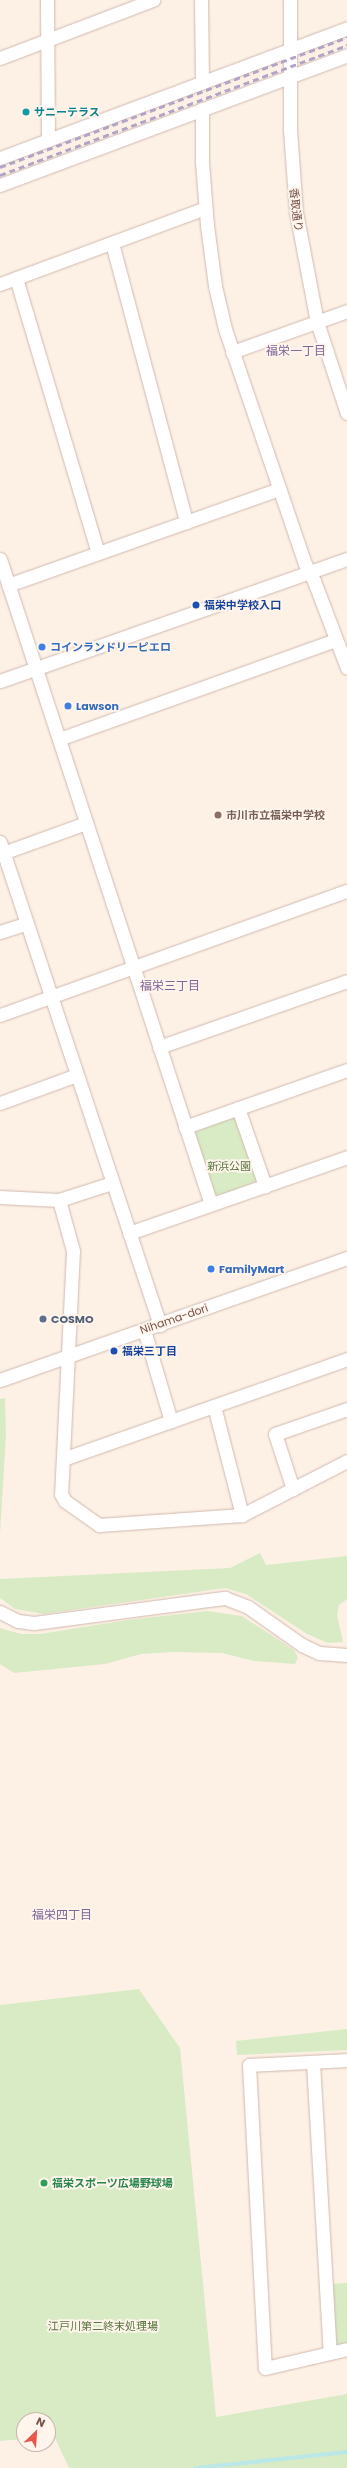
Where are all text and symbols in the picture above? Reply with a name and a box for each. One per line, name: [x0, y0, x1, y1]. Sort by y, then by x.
place label: サニーテラス: [34, 105, 100, 119]
marker: サニーテラス: [21, 107, 31, 117]
street label: 香取通り: [287, 187, 305, 233]
district label: 福栄一丁目: [266, 344, 326, 358]
place label: 福栄中学校入口: [204, 598, 281, 612]
marker: 福栄中学校入口: [191, 600, 201, 610]
place label: コインランドリーピエロ: [50, 640, 171, 654]
marker: コインランドリーピエロ: [37, 642, 47, 652]
place label: Lawson: [76, 699, 119, 713]
marker: Lawson: [63, 701, 73, 711]
place label: 市川市立福栄中学校: [226, 808, 325, 822]
marker: 市川市立福栄中学校: [213, 810, 223, 820]
district label: 福栄三丁目: [140, 979, 200, 993]
park label: 新浜公園: [207, 1159, 251, 1173]
place label: FamilyMart: [219, 1262, 284, 1276]
marker: FamilyMart: [206, 1264, 216, 1274]
street label: Nihama-dori: [138, 1301, 210, 1337]
place label: COSMO: [51, 1312, 94, 1326]
marker: COSMO: [38, 1314, 48, 1324]
place label: 福栄三丁目: [122, 1344, 177, 1358]
marker: 福栄三丁目: [109, 1346, 119, 1356]
district label: 福栄四丁目: [32, 1908, 92, 1922]
place label: 福栄スポーツ広場野球場: [52, 2176, 173, 2190]
marker: 福栄スポーツ広場野球場: [39, 2178, 49, 2188]
park label: 江戸川第二終末処理場: [48, 2319, 158, 2333]
north arrow: [16, 2412, 56, 2452]
text: N: [34, 2413, 48, 2431]

